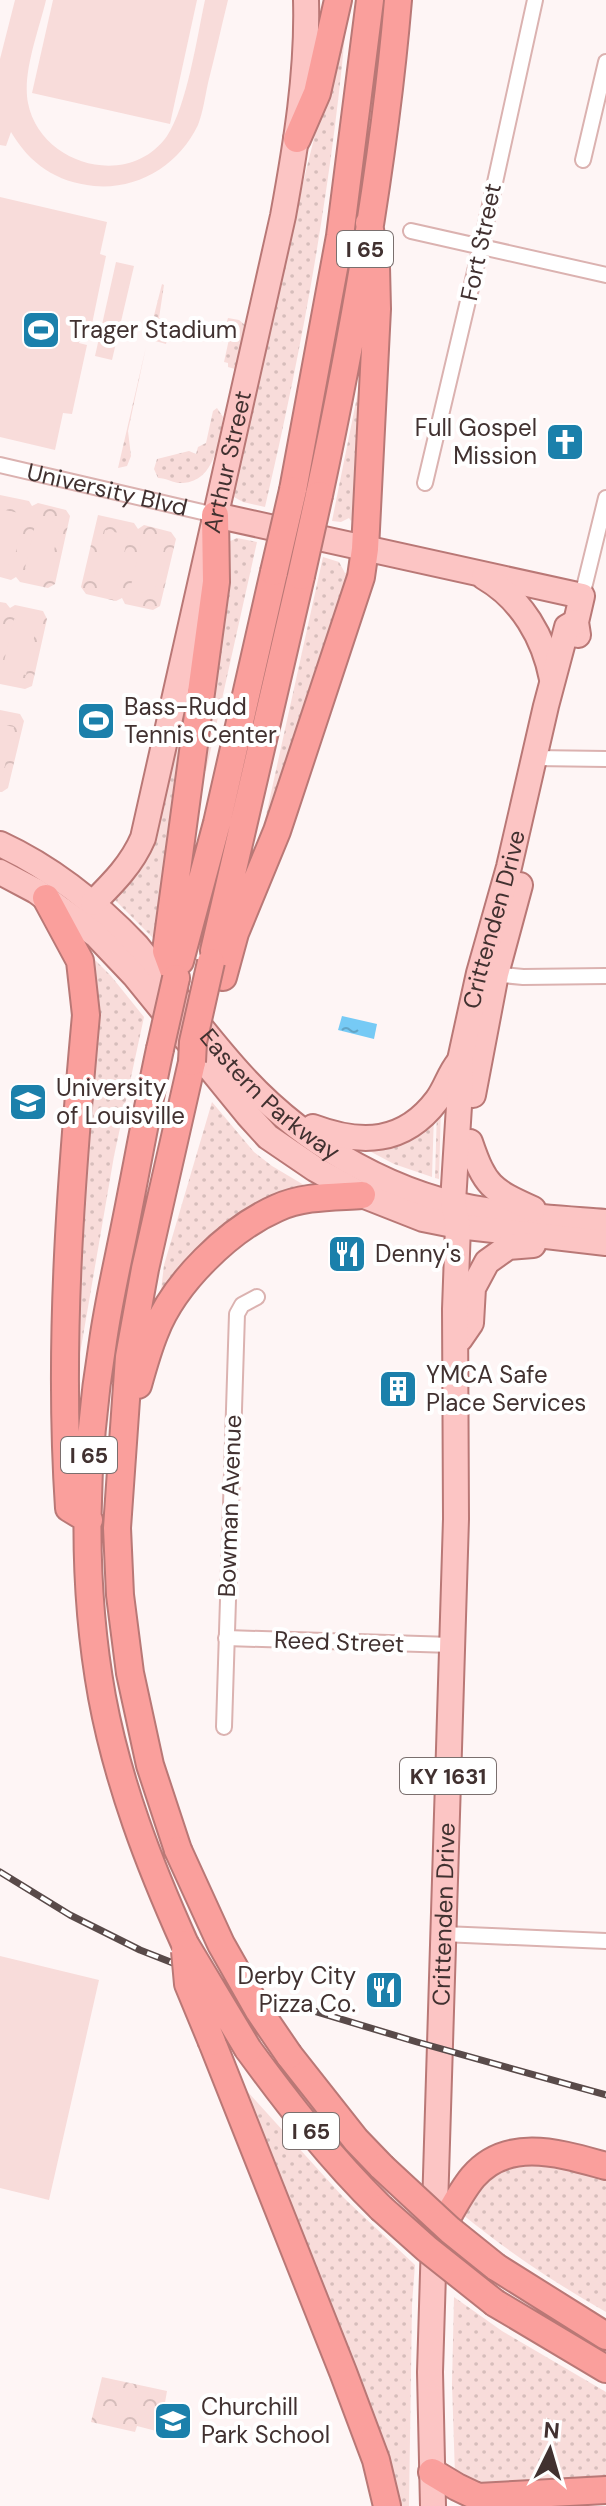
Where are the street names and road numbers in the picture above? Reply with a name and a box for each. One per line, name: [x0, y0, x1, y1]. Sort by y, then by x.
street label: Fort Street: [453, 180, 508, 303]
road number: I 65: [337, 231, 393, 267]
street label: Arthur Street: [196, 388, 258, 536]
street label: University Blvd: [24, 456, 191, 523]
street label: Crittenden Drive: [456, 827, 532, 1011]
street label: Eastern Parkway: [193, 1022, 346, 1167]
street label: Bowman Avenue: [211, 1414, 248, 1598]
road number: I 65: [61, 1437, 117, 1473]
street label: Reed Street: [273, 1624, 405, 1659]
road number: KY 1631: [400, 1758, 496, 1794]
street label: Crittenden Drive: [425, 1822, 462, 2006]
road number: I 65: [283, 2113, 339, 2149]

